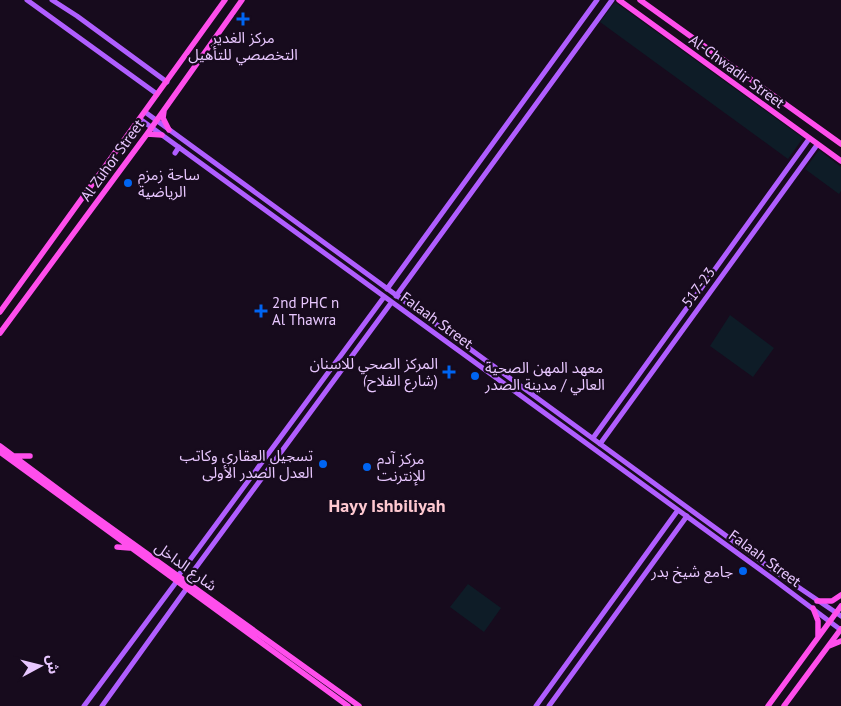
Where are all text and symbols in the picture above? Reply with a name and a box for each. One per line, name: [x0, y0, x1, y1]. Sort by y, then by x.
marker: مركز الغدير التخصصي للتأهيل: [236, 12, 250, 26]
place label: مركز الغدير التخصصي للتأهيل: [188, 28, 298, 66]
street label: Al-Chwadir Street: [686, 30, 788, 112]
street label: Al Zuhor Street: [76, 115, 148, 205]
place label: ساحة زمزم الرياضية: [138, 165, 200, 201]
marker: ساحة زمزم الرياضية: [122, 177, 134, 189]
street label: 517-23: [677, 263, 719, 311]
street label: Falaah Street: [397, 287, 477, 353]
place label: 2nd PHC n Al Thawra: [272, 293, 339, 329]
marker: 2nd PHC n Al Thawra: [254, 304, 268, 318]
place label: المركز الصحي للاسنان (شارع الفلاح): [310, 354, 438, 393]
place label: معهد المهن الصحية العالي / مدينة الصدر: [484, 358, 605, 396]
marker: المركز الصحي للاسنان (شارع الفلاح): [442, 365, 456, 379]
marker: معهد المهن الصحية العالي / مدينة الصدر: [469, 370, 481, 382]
place label: تسجيل العقاري وكاتب العدل الصدر الأولى: [180, 446, 313, 482]
place label: مركز آدم للإنترنت: [377, 449, 426, 486]
marker: تسجيل العقاري وكاتب العدل الصدر الأولى: [317, 458, 329, 470]
marker: مركز آدم للإنترنت: [361, 461, 373, 473]
district label: Hayy Ishbiliyah: [329, 494, 446, 517]
street label: Falaah Street: [725, 525, 805, 591]
street label: شارع الداخل: [150, 537, 221, 597]
place label: جامع شيخ بدر: [650, 562, 733, 584]
marker: جامع شيخ بدر: [737, 565, 749, 577]
north arrow: [15, 641, 65, 691]
text: ش: [43, 654, 63, 675]

